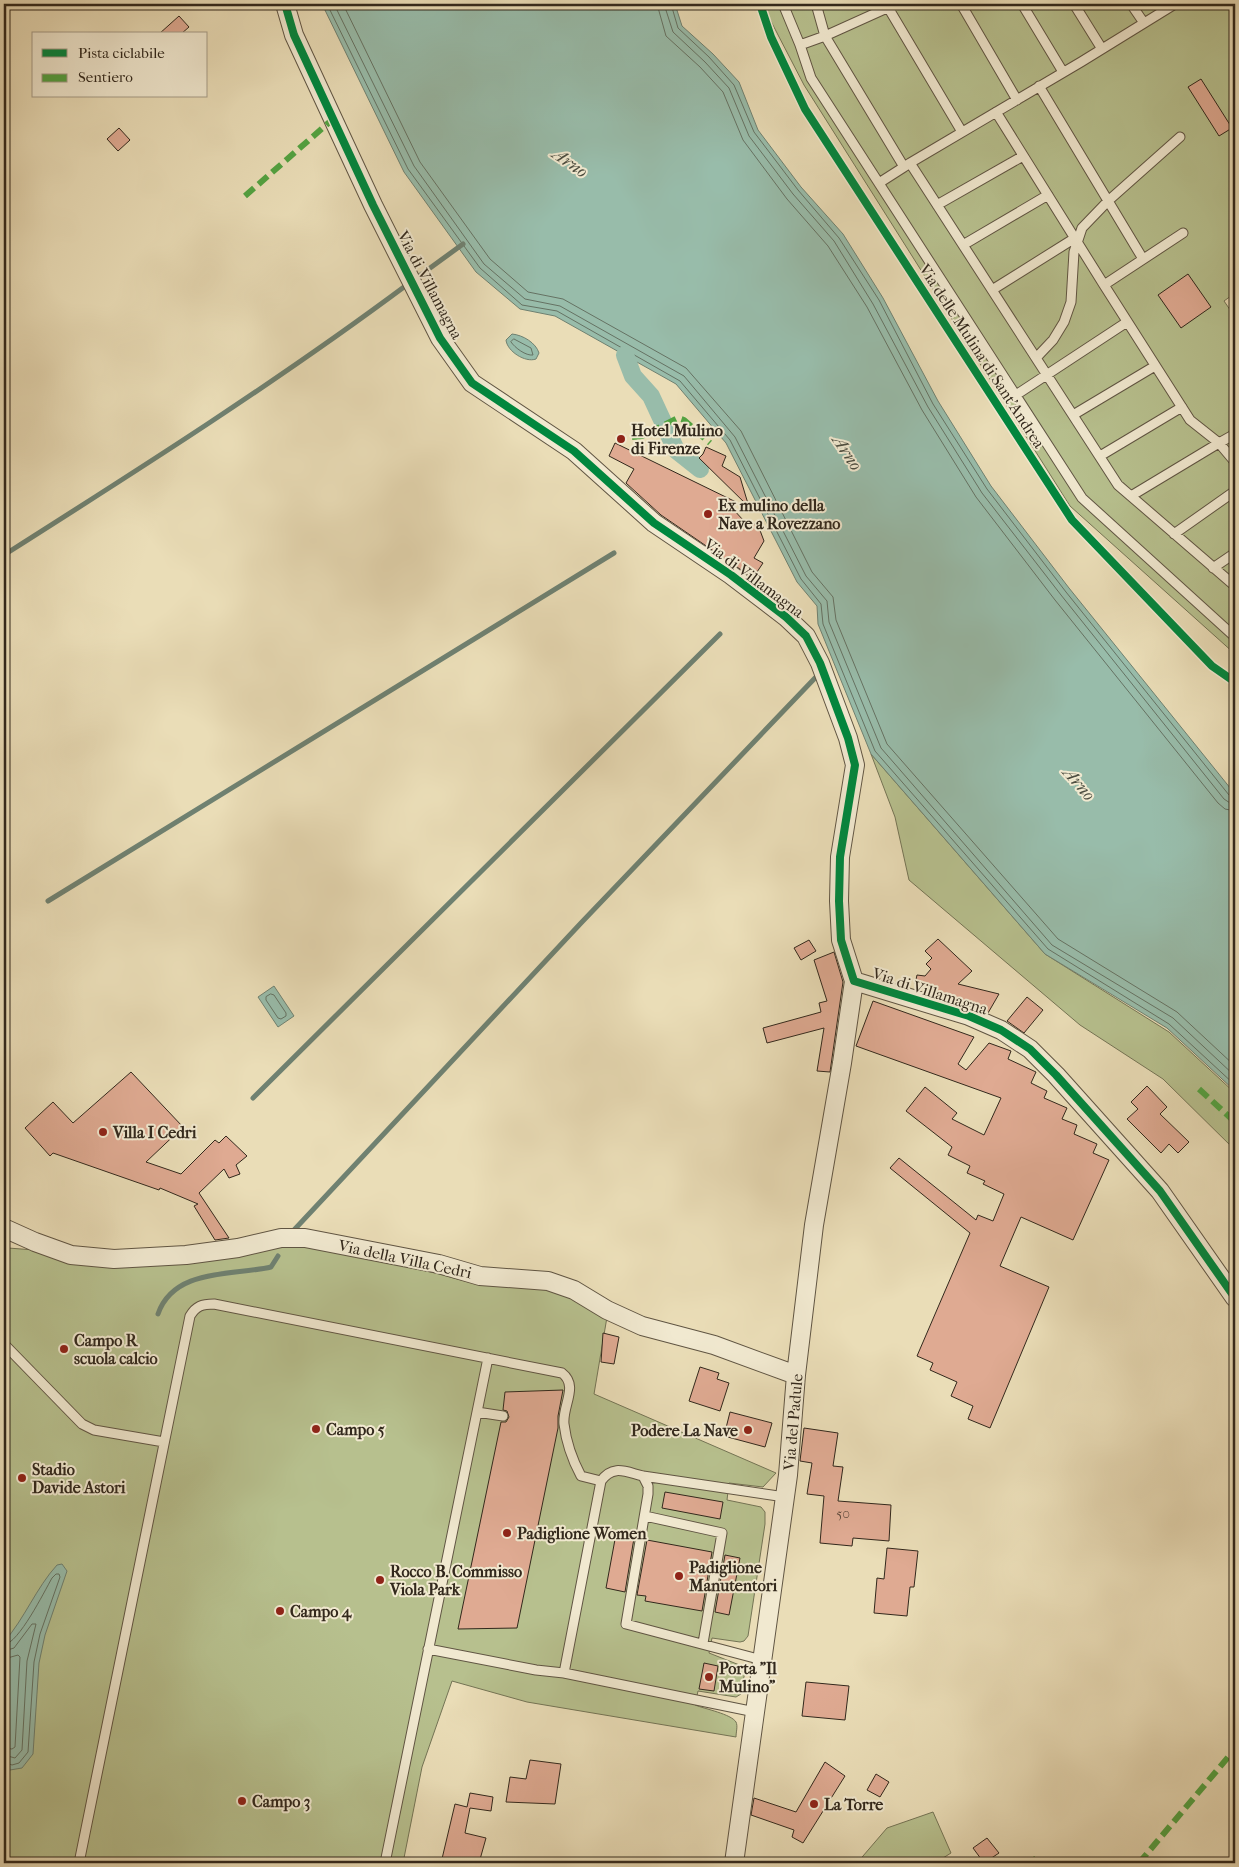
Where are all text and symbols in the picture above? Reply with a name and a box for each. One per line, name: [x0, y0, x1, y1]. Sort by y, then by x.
legend: [32, 32, 208, 98]
text: Pista ciclabile: [78, 44, 165, 62]
text: Sentiero: [78, 68, 133, 86]
water label: Arno: [547, 142, 592, 183]
street label: Via di Villamagna: [393, 227, 467, 343]
street label: Via delle Mulina di Sant'Andrea: [915, 259, 1049, 452]
place label: Hotel Mulino di Firenze: [631, 421, 723, 458]
water label: Arno: [827, 430, 866, 475]
marker: Hotel Mulino di Firenze: [615, 433, 627, 445]
place label: Ex mulino della Nave a Rovezzano: [718, 496, 840, 533]
marker: Ex mulino della Nave a Rovezzano: [702, 508, 714, 520]
street label: Via di Villamagna: [699, 534, 808, 622]
water label: Arno: [1057, 761, 1099, 805]
street label: Via di Villamagna: [869, 963, 991, 1019]
place label: Villa I Cedri: [112, 1123, 197, 1142]
marker: Villa I Cedri: [97, 1126, 109, 1138]
street label: Via della Villa Cedri: [336, 1235, 474, 1282]
place label: Campo R scuola calcio: [74, 1331, 158, 1368]
marker: Campo R scuola calcio: [58, 1343, 70, 1355]
street label: Via del Padule: [779, 1373, 807, 1472]
place label: Campo 5: [326, 1420, 385, 1440]
place label: Podere La Nave: [631, 1421, 738, 1440]
marker: Campo 5: [310, 1423, 322, 1435]
marker: Podere La Nave: [742, 1424, 754, 1436]
place label: Stadio Davide Astori: [32, 1460, 126, 1497]
marker: Stadio Davide Astori: [16, 1472, 28, 1484]
house number: 50: [836, 1505, 850, 1522]
place label: Padiglione Women: [517, 1524, 647, 1544]
marker: Padiglione Women: [501, 1527, 513, 1539]
place label: Padiglione Manutentori: [688, 1558, 777, 1595]
place label: Rocco B. Commisso Viola Park: [389, 1562, 522, 1599]
marker: Padiglione Manutentori: [673, 1570, 685, 1582]
marker: Rocco B. Commisso Viola Park: [374, 1574, 386, 1586]
place label: Campo 4: [290, 1602, 353, 1622]
marker: Campo 4: [274, 1605, 286, 1617]
place label: Porta "Il Mulino": [718, 1659, 777, 1696]
marker: Porta "Il Mulino": [703, 1671, 715, 1683]
place label: Campo 3: [252, 1792, 310, 1812]
marker: Campo 3: [236, 1795, 248, 1807]
place label: La Torre: [824, 1795, 883, 1814]
marker: La Torre: [808, 1798, 820, 1810]

